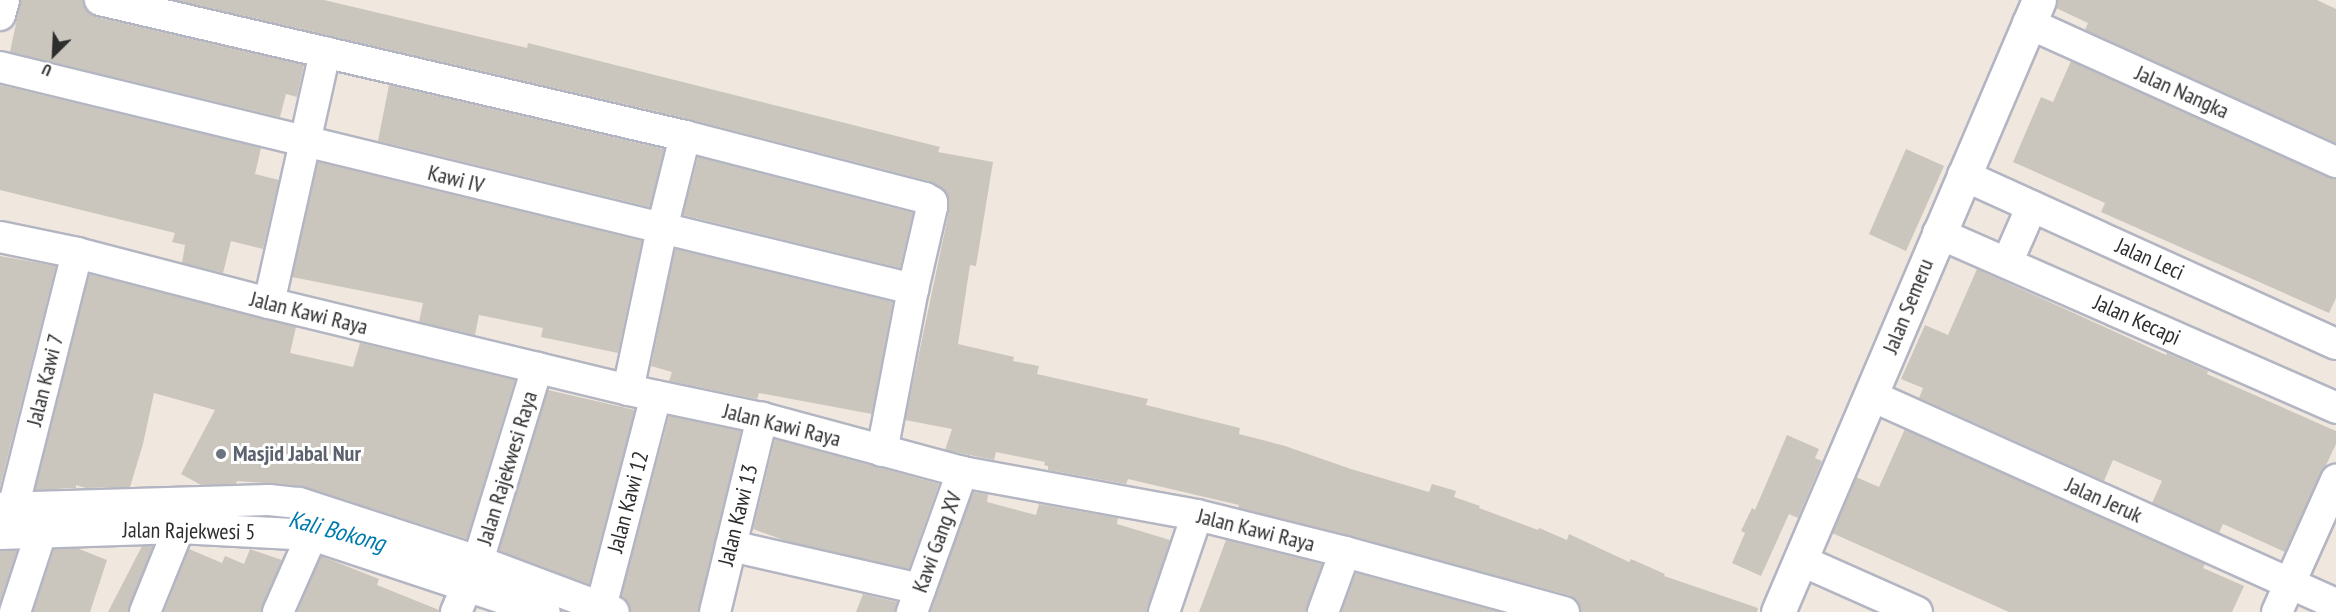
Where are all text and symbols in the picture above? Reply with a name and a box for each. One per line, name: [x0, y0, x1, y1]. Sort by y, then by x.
north arrow: [24, 24, 84, 84]
text: U: [39, 60, 55, 81]
street label: Jalan Nangka: [2131, 60, 2233, 124]
street label: Kawi IV: [425, 159, 487, 199]
street label: Jalan Leci: [2112, 232, 2188, 286]
street label: Jalan Semeru: [1877, 255, 1939, 357]
street label: Jalan Kawi Raya: [247, 286, 371, 340]
street label: Jalan Kecapi: [2090, 289, 2184, 351]
street label: Jalan Kawi 7: [21, 331, 69, 429]
street label: Jalan Rajekwesi Raya: [471, 388, 543, 548]
street label: Jalan Kawi Raya: [720, 398, 844, 452]
place label: Masjid Jabal Nur: [233, 441, 361, 467]
marker: Masjid Jabal Nur: [214, 447, 228, 461]
street label: Jalan Kawi 12: [602, 448, 654, 556]
street label: Jalan Kawi 13: [713, 461, 763, 569]
street label: Jalan Jeruk: [2062, 471, 2146, 529]
street label: Kawi Gang XV: [906, 488, 968, 596]
street label: Jalan Kawi Raya: [1194, 503, 1318, 557]
water label: Kali Bokong: [286, 504, 388, 558]
street label: Jalan Rajekwesi 5: [122, 517, 256, 545]

